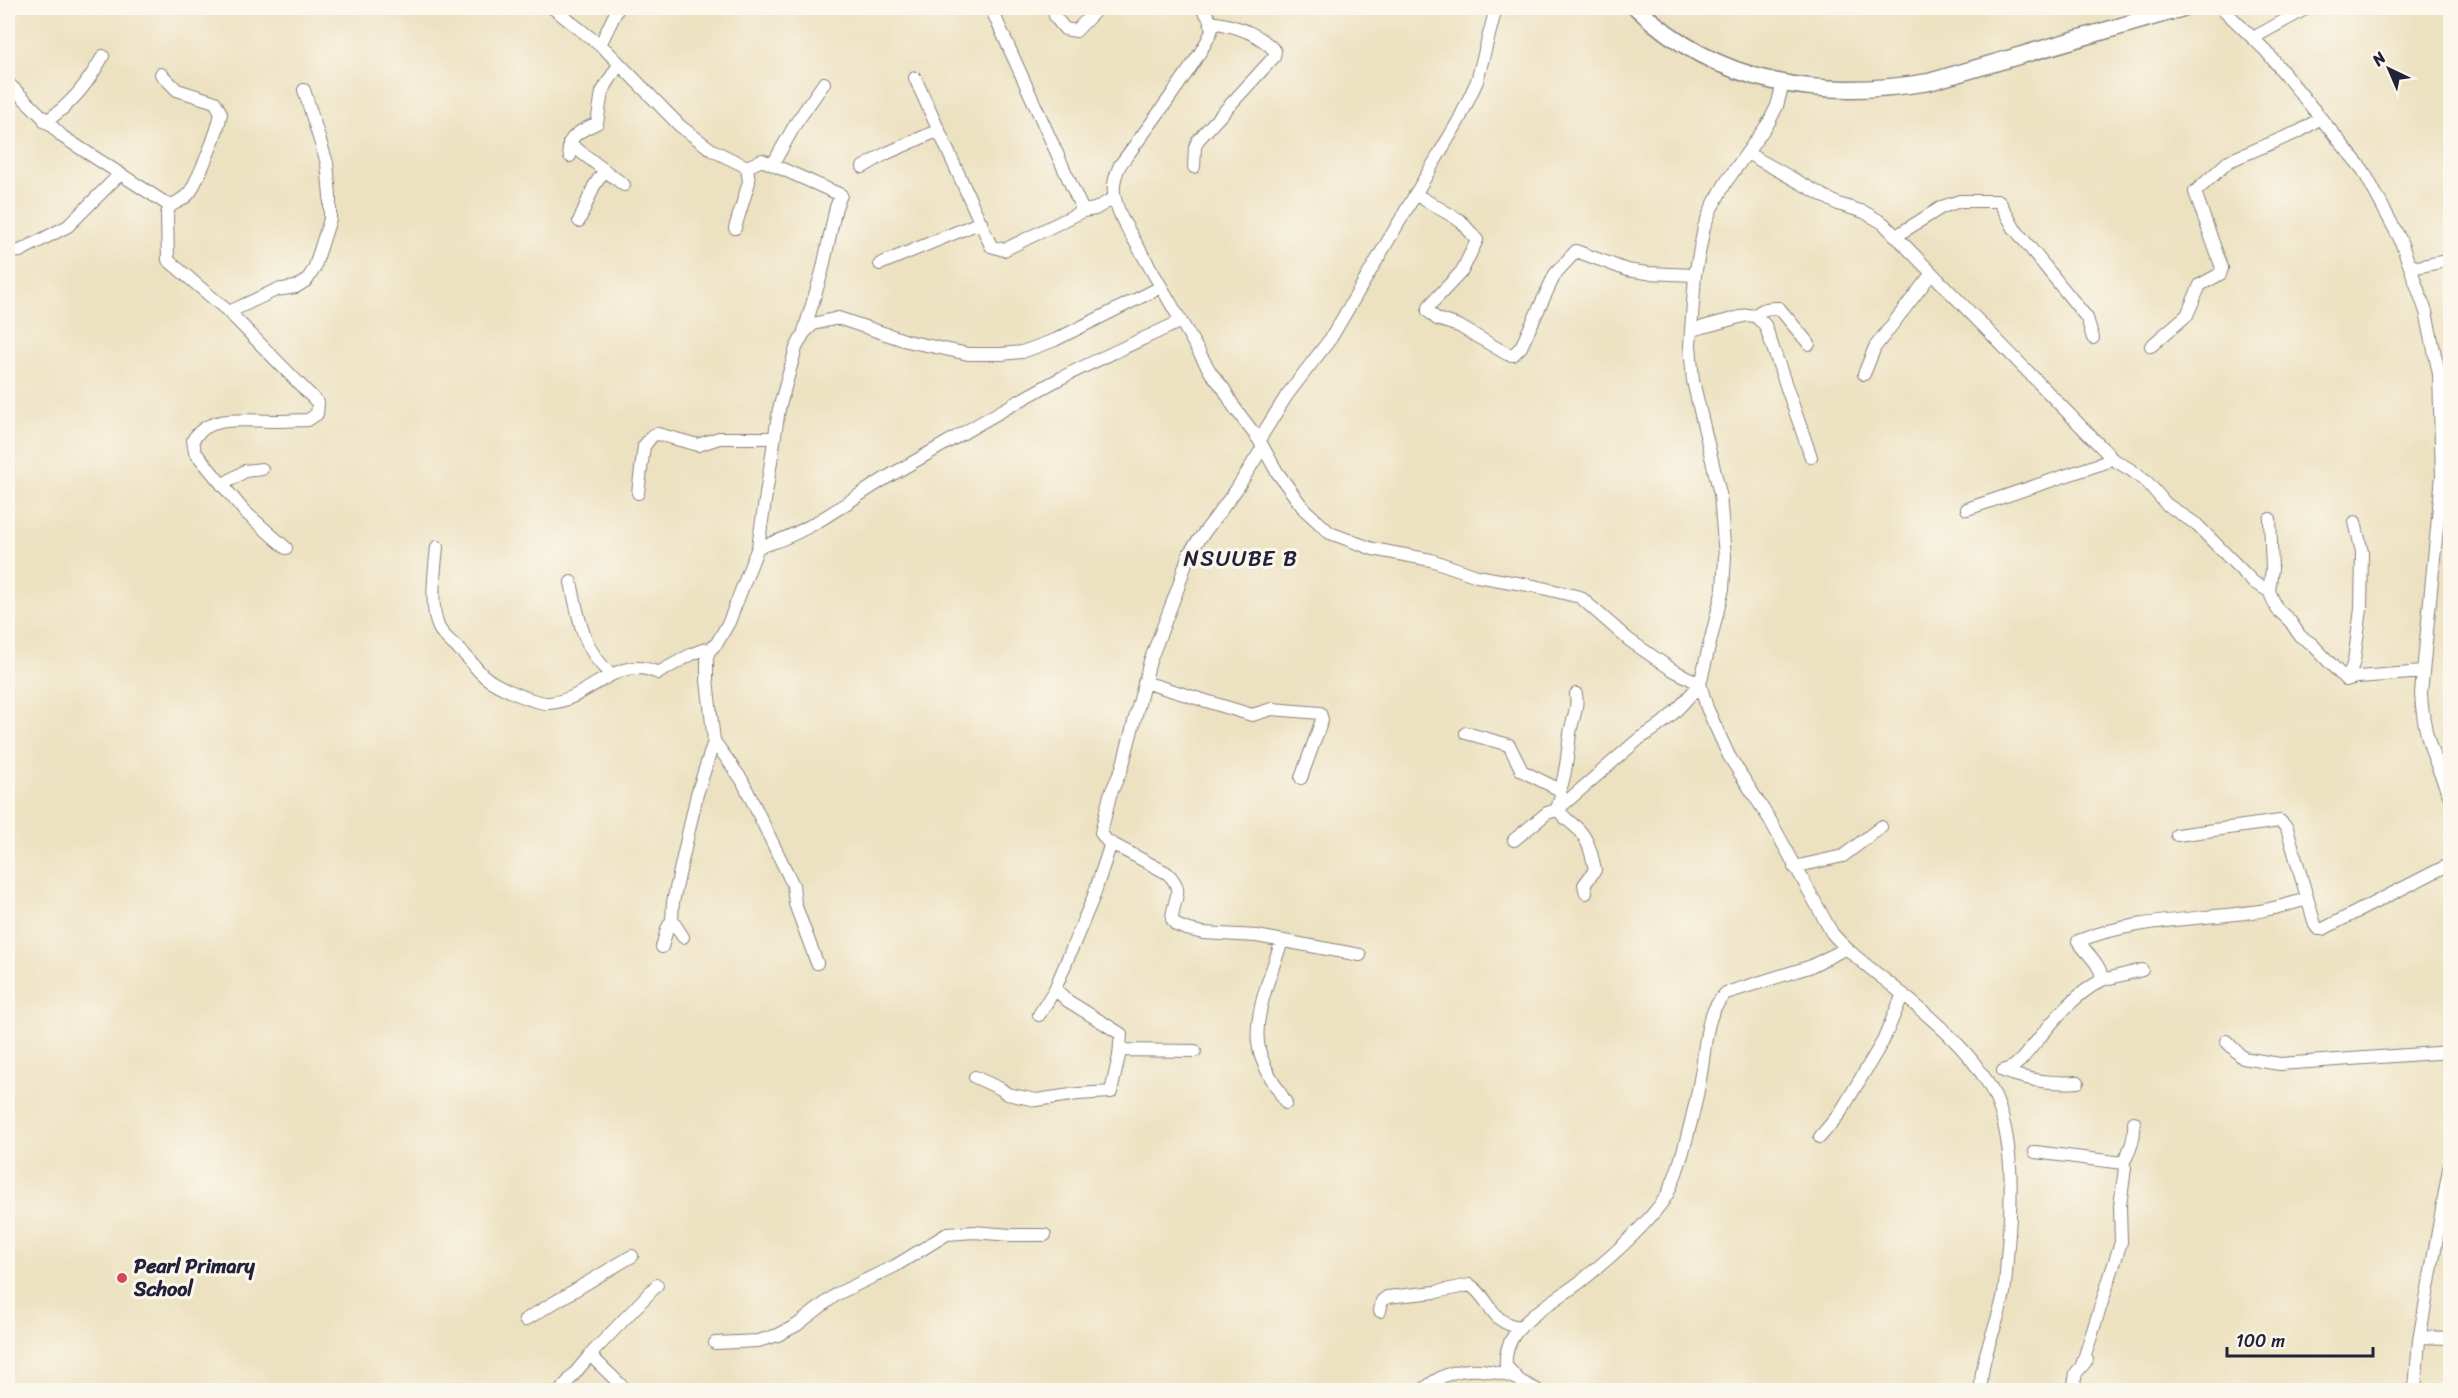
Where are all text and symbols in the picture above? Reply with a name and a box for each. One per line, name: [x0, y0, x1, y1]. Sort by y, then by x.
north arrow: [2359, 39, 2419, 99]
text: N: [2364, 44, 2394, 74]
district label: NSUUBE B: [1184, 539, 1298, 578]
place label: Pearl Primary School: [133, 1249, 256, 1307]
marker: Pearl Primary School: [115, 1271, 129, 1285]
scale bar: [2227, 1320, 2372, 1358]
text: 100 m: [2236, 1325, 2285, 1357]

